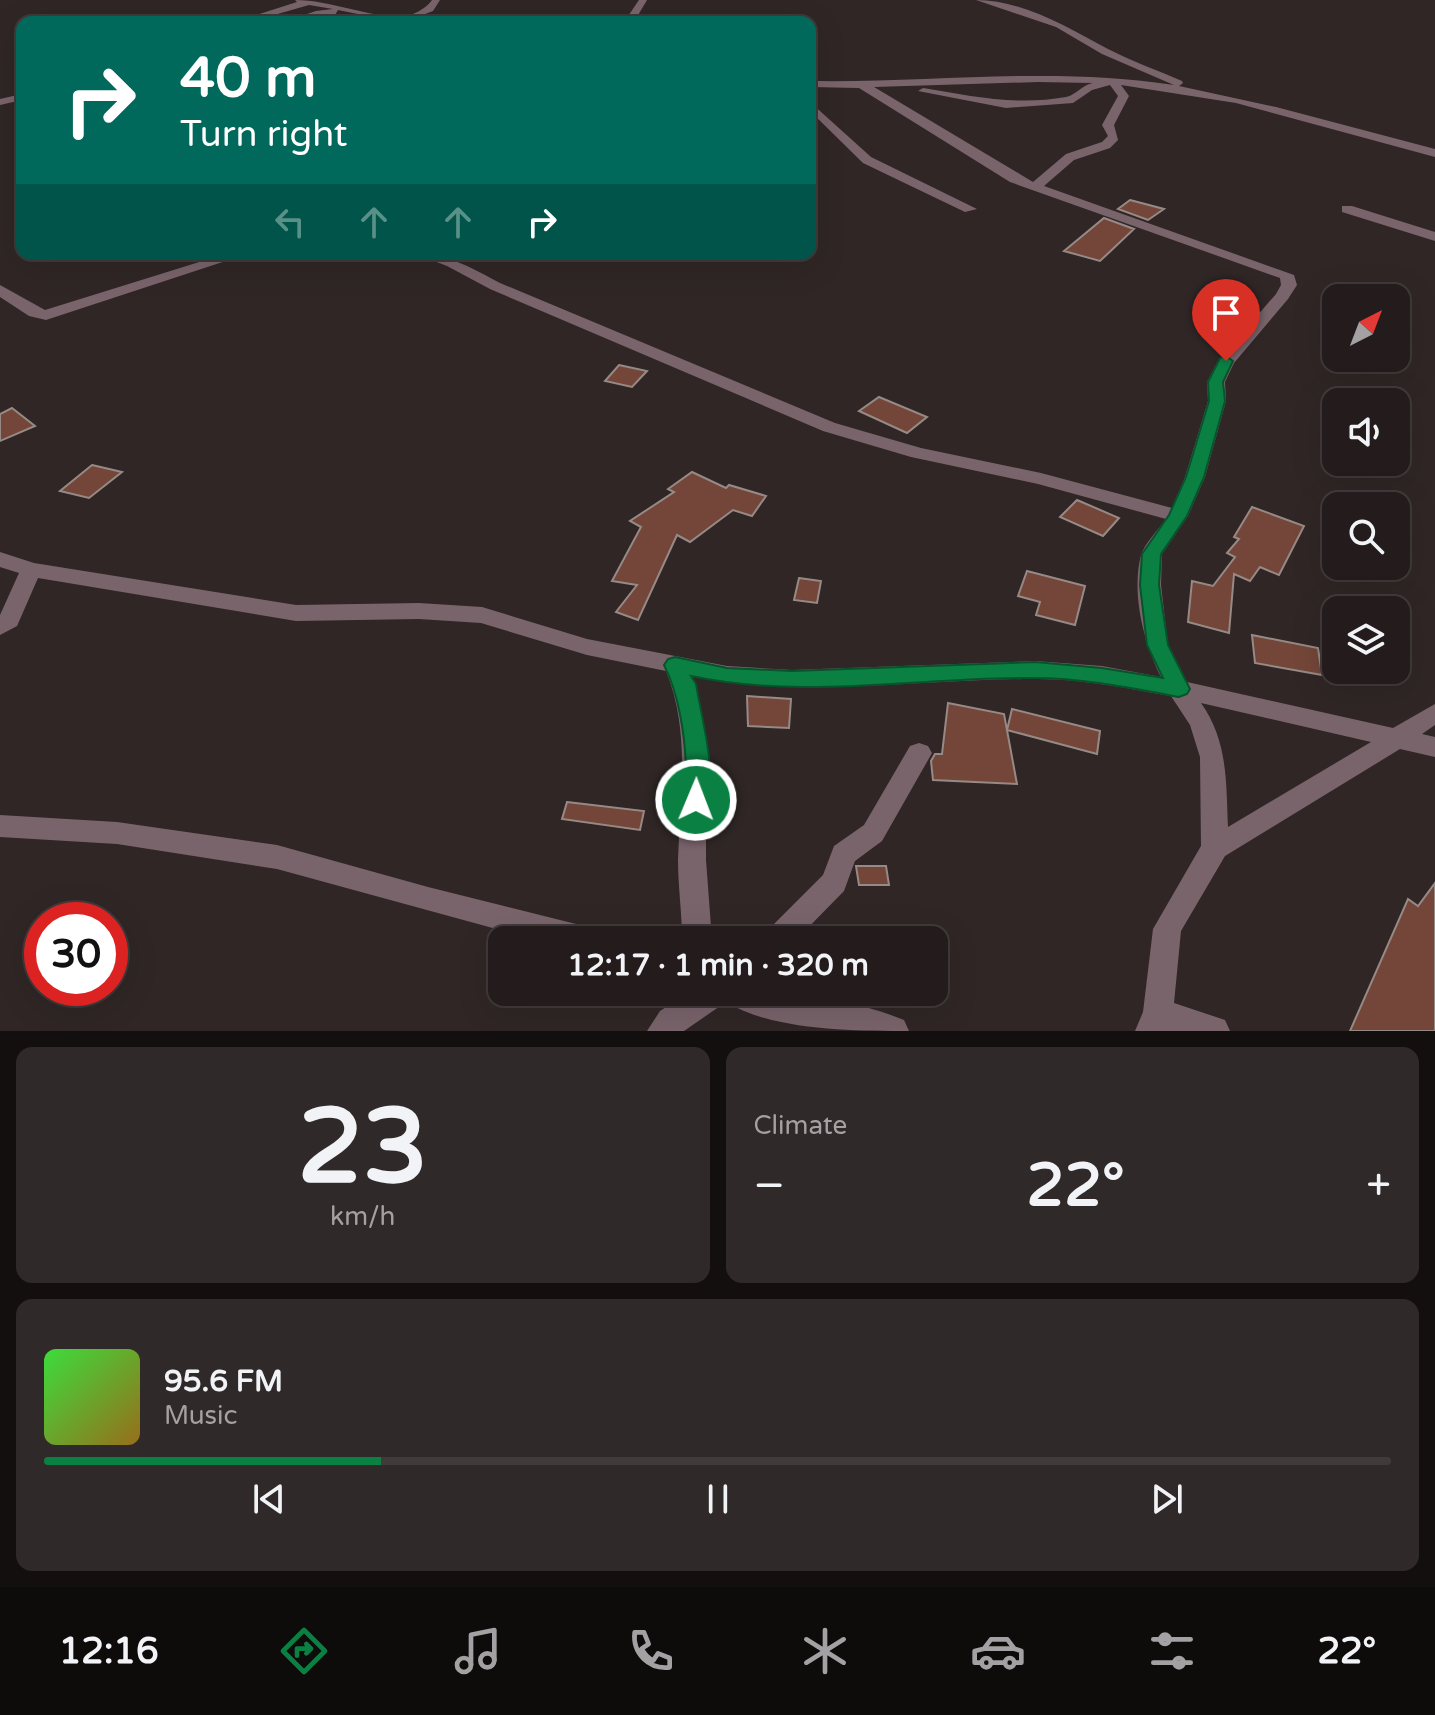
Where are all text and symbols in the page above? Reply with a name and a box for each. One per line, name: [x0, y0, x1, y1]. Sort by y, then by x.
text: 40 m: [180, 45, 316, 112]
icon: right: [48, 48, 152, 152]
text: Turn right: [180, 113, 347, 156]
icon: left: [268, 200, 312, 244]
icon: ahead: [352, 200, 396, 244]
icon: ahead: [436, 200, 480, 244]
icon: right: [520, 200, 564, 244]
pin: [1192, 279, 1260, 361]
north arrow: [1322, 284, 1410, 372]
map controls: [1322, 284, 1410, 684]
icon: arrive: [1204, 291, 1248, 335]
button: sound: [1322, 388, 1410, 476]
button: search: [1322, 492, 1410, 580]
button: layers: [1322, 596, 1410, 684]
position arrow: [654, 758, 738, 842]
speed limit sign: 30: [24, 902, 128, 1006]
text: 12:17 · 1 min · 320 m: [567, 947, 869, 984]
text: 23: [297, 1086, 428, 1211]
text: Climate: [754, 1110, 847, 1141]
text: 22°: [1027, 1150, 1125, 1222]
text: −: [754, 1160, 785, 1213]
text: +: [1366, 1160, 1391, 1213]
text: km/h: [330, 1201, 395, 1232]
text: 95.6 FM: [164, 1363, 283, 1400]
text: Music: [164, 1400, 237, 1431]
icon: previous: [247, 1477, 291, 1521]
icon: pause: [696, 1477, 740, 1521]
icon: next: [1145, 1477, 1189, 1521]
icon: directions: [276, 1623, 332, 1679]
icon: music: [450, 1623, 506, 1679]
icon: phone: [623, 1623, 679, 1679]
icon: climate: [797, 1623, 853, 1679]
icon: car: [970, 1623, 1026, 1679]
icon: filters: [1144, 1623, 1200, 1679]
text: 12:16: [59, 1630, 159, 1673]
text: 22°: [1317, 1630, 1376, 1673]

